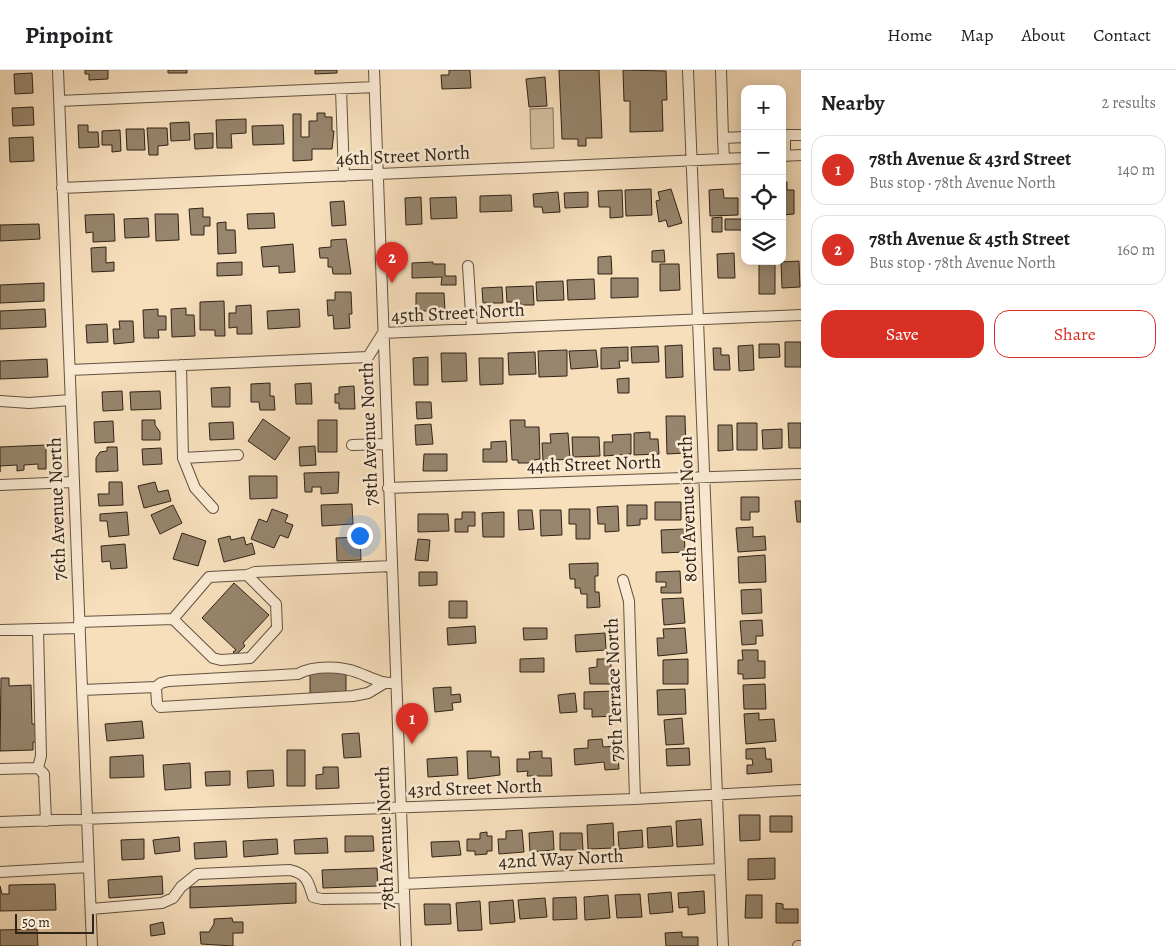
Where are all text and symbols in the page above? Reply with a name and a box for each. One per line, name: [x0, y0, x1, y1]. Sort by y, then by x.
text: Pinpoint: [25, 19, 113, 51]
text: Home: [887, 23, 932, 47]
text: Map: [960, 23, 993, 47]
text: About: [1021, 23, 1065, 47]
text: Contact: [1093, 23, 1151, 47]
map controls: [741, 85, 786, 265]
button: +: [741, 85, 786, 130]
text: Nearby: [821, 89, 884, 117]
text: 2 results: [1101, 92, 1156, 114]
button: −: [741, 130, 786, 175]
street label: 46th Street North: [335, 139, 471, 173]
text: 78th Avenue & 43rd Street: [869, 146, 1071, 172]
text: 1: [835, 159, 841, 181]
text: 140 m: [1117, 159, 1155, 181]
text: Bus stop · 78th Avenue North: [869, 172, 1056, 194]
button: locate: [741, 175, 786, 220]
button: layers: [741, 220, 786, 265]
text: 78th Avenue & 45th Street: [869, 226, 1070, 252]
text: 2: [834, 239, 842, 261]
text: 160 m: [1117, 239, 1155, 261]
pin: 2: [376, 242, 408, 283]
text: Bus stop · 78th Avenue North: [869, 252, 1056, 274]
street label: 45th Street North: [390, 297, 526, 329]
button: Save: [821, 310, 984, 358]
button: Share: [994, 310, 1156, 358]
street label: 78th Avenue North: [353, 362, 385, 506]
street label: 80th Avenue North: [672, 435, 704, 583]
street label: 76th Avenue North: [42, 437, 72, 581]
street label: 44th Street North: [526, 449, 662, 479]
your location: [347, 523, 373, 549]
street label: 79th Terrace North: [598, 617, 630, 763]
pin: 1: [396, 703, 428, 744]
street label: 78th Avenue North: [369, 766, 401, 910]
street label: 43rd Street North: [407, 773, 543, 803]
street label: 42nd Way North: [498, 843, 624, 875]
scale bar: [15, 911, 94, 934]
text: 50 m: [22, 913, 50, 932]

